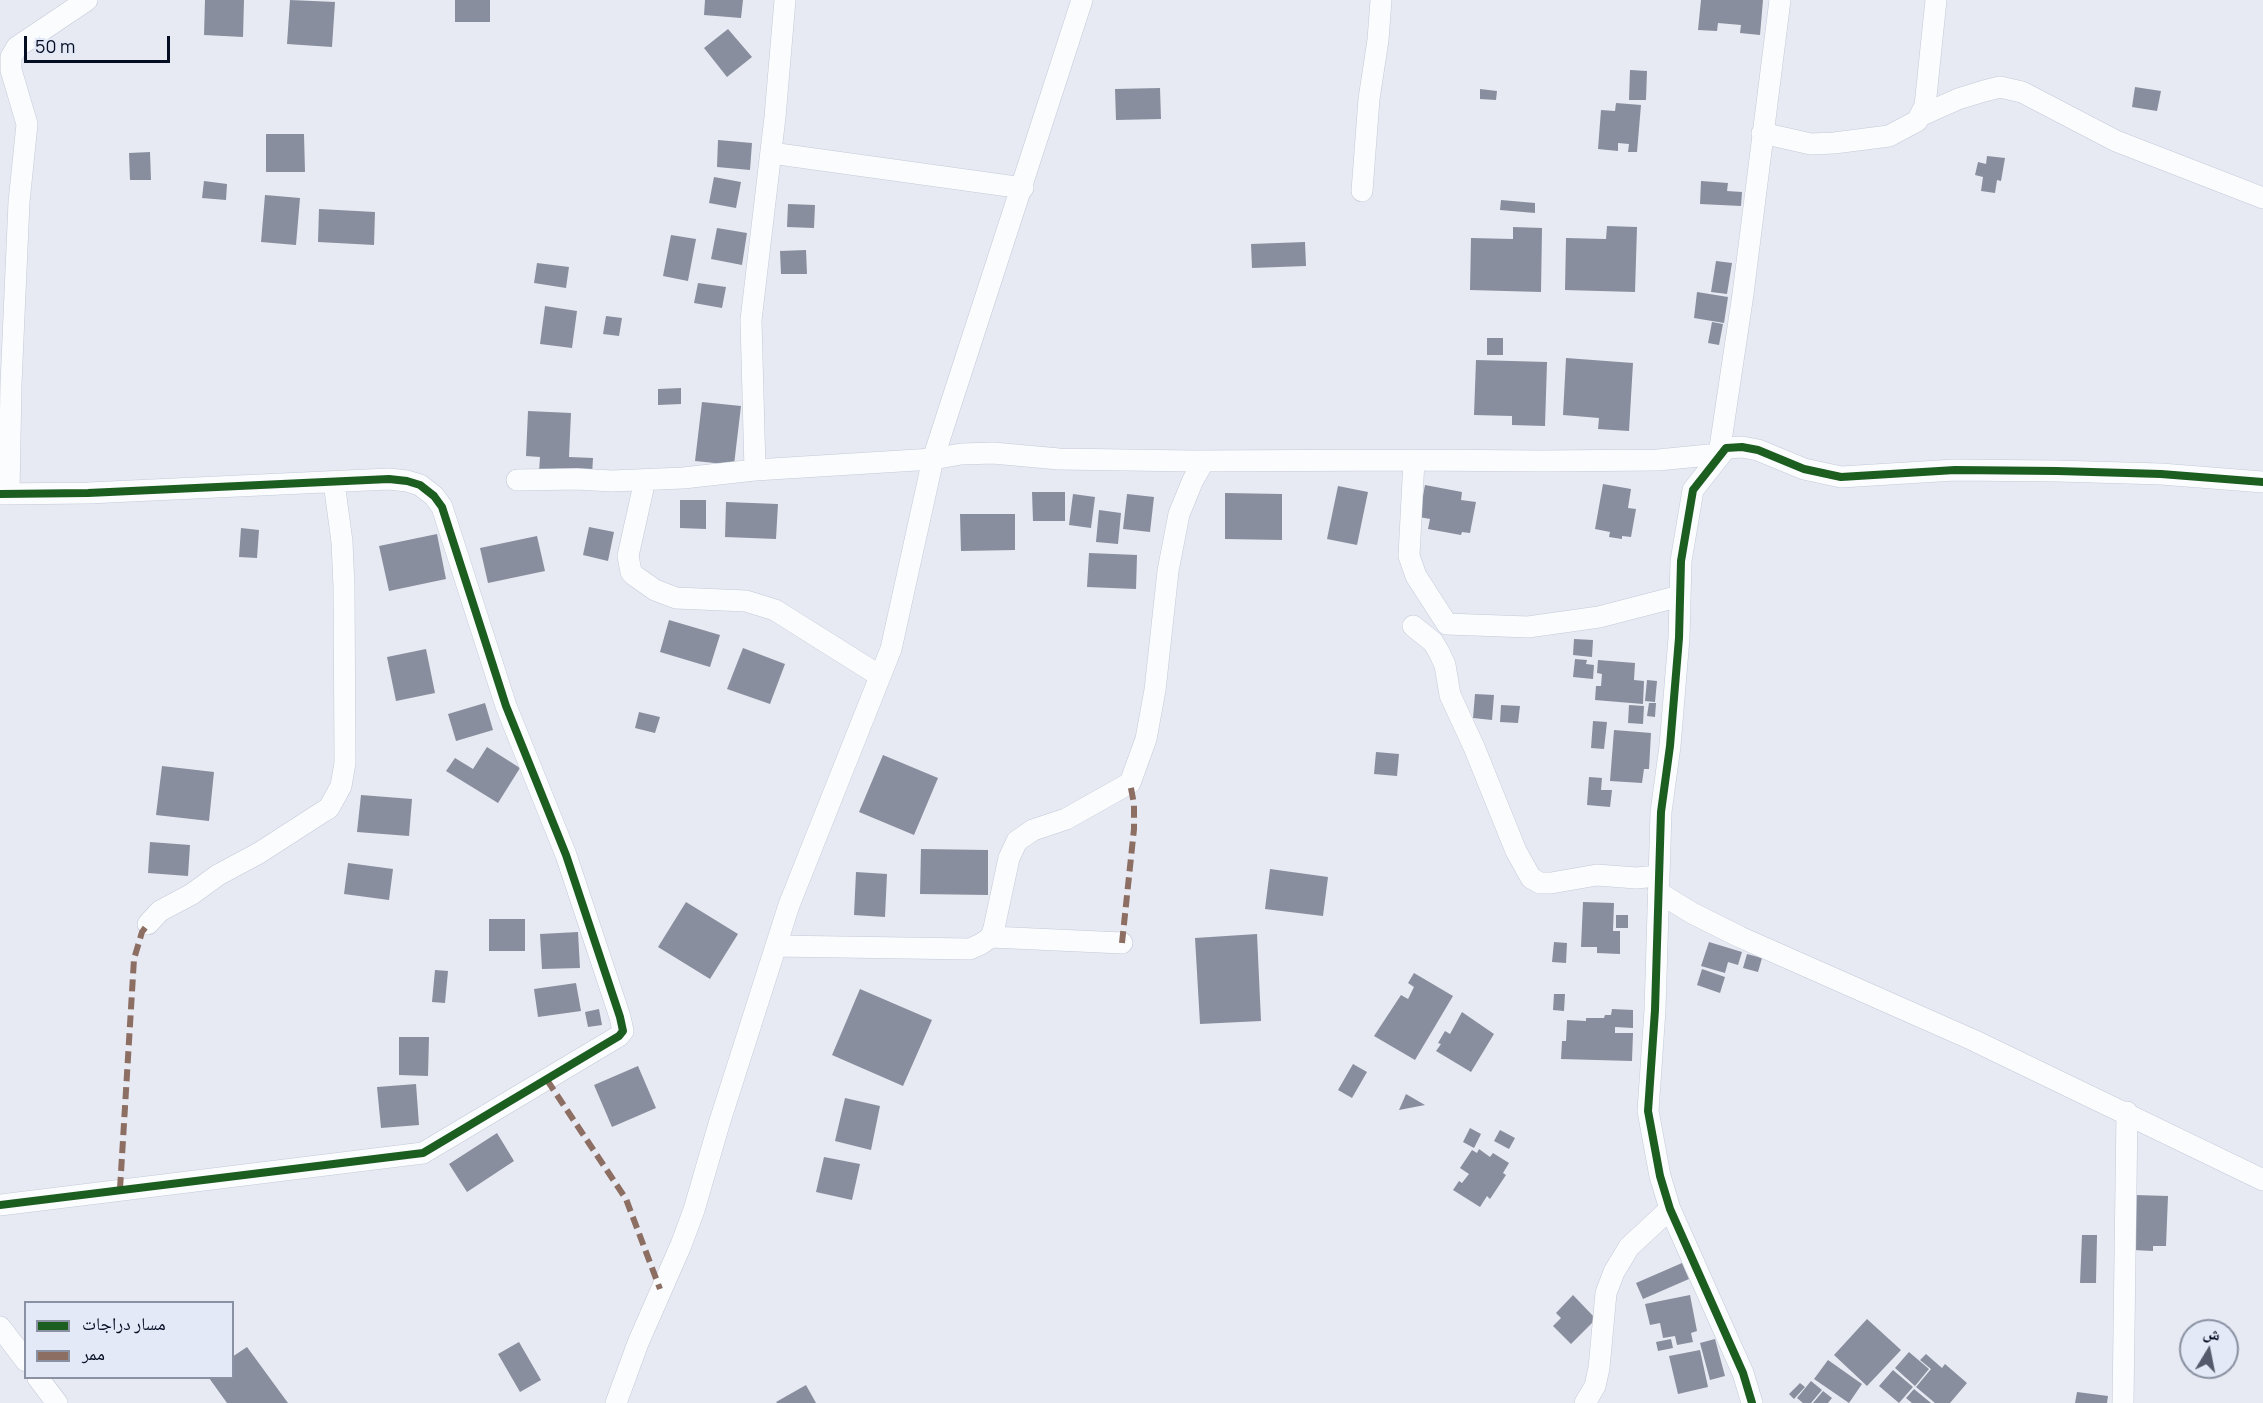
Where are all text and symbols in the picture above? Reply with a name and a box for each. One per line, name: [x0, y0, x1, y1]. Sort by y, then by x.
scale bar: [27, 24, 172, 62]
text: 50 m: [35, 34, 75, 58]
legend: [24, 1301, 234, 1379]
text: مسار دراجات: [82, 1311, 166, 1335]
north arrow: [2179, 1319, 2239, 1379]
text: ش: [2201, 1321, 2222, 1346]
text: ممر: [82, 1341, 105, 1365]

